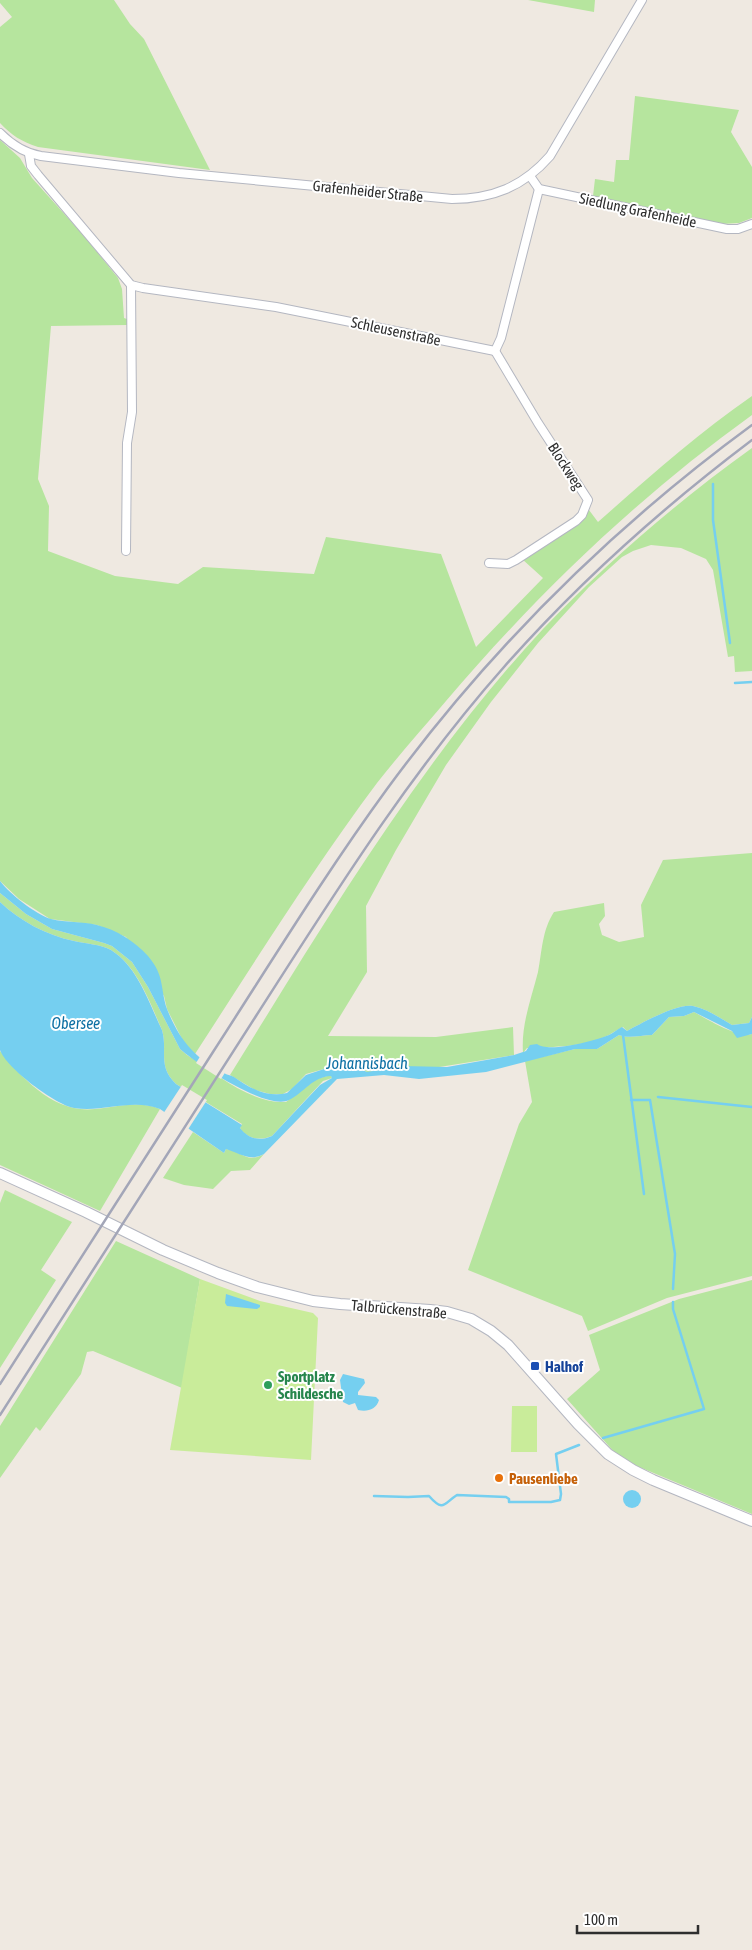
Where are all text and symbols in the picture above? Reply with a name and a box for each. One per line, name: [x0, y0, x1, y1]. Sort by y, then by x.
street label: Grafenheider Straße: [312, 177, 424, 205]
street label: Siedlung Grafenheide: [578, 189, 698, 231]
street label: Schleusenstraße: [350, 313, 442, 349]
street label: Blockweg: [545, 439, 588, 493]
water label: Obersee: [52, 1014, 100, 1032]
water label: Johannisbach: [325, 1054, 408, 1072]
street label: Talbrückenstraße: [351, 1296, 448, 1322]
place label: Halhof: [545, 1358, 584, 1375]
marker: Halhof: [529, 1360, 541, 1372]
place label: Sportplatz Schildesche: [278, 1368, 343, 1402]
marker: Sportplatz Schildesche: [262, 1379, 274, 1391]
place label: Pausenliebe: [509, 1470, 578, 1487]
marker: Pausenliebe: [493, 1472, 505, 1484]
scale bar: [577, 1902, 698, 1934]
text: 100 m: [584, 1911, 618, 1928]

